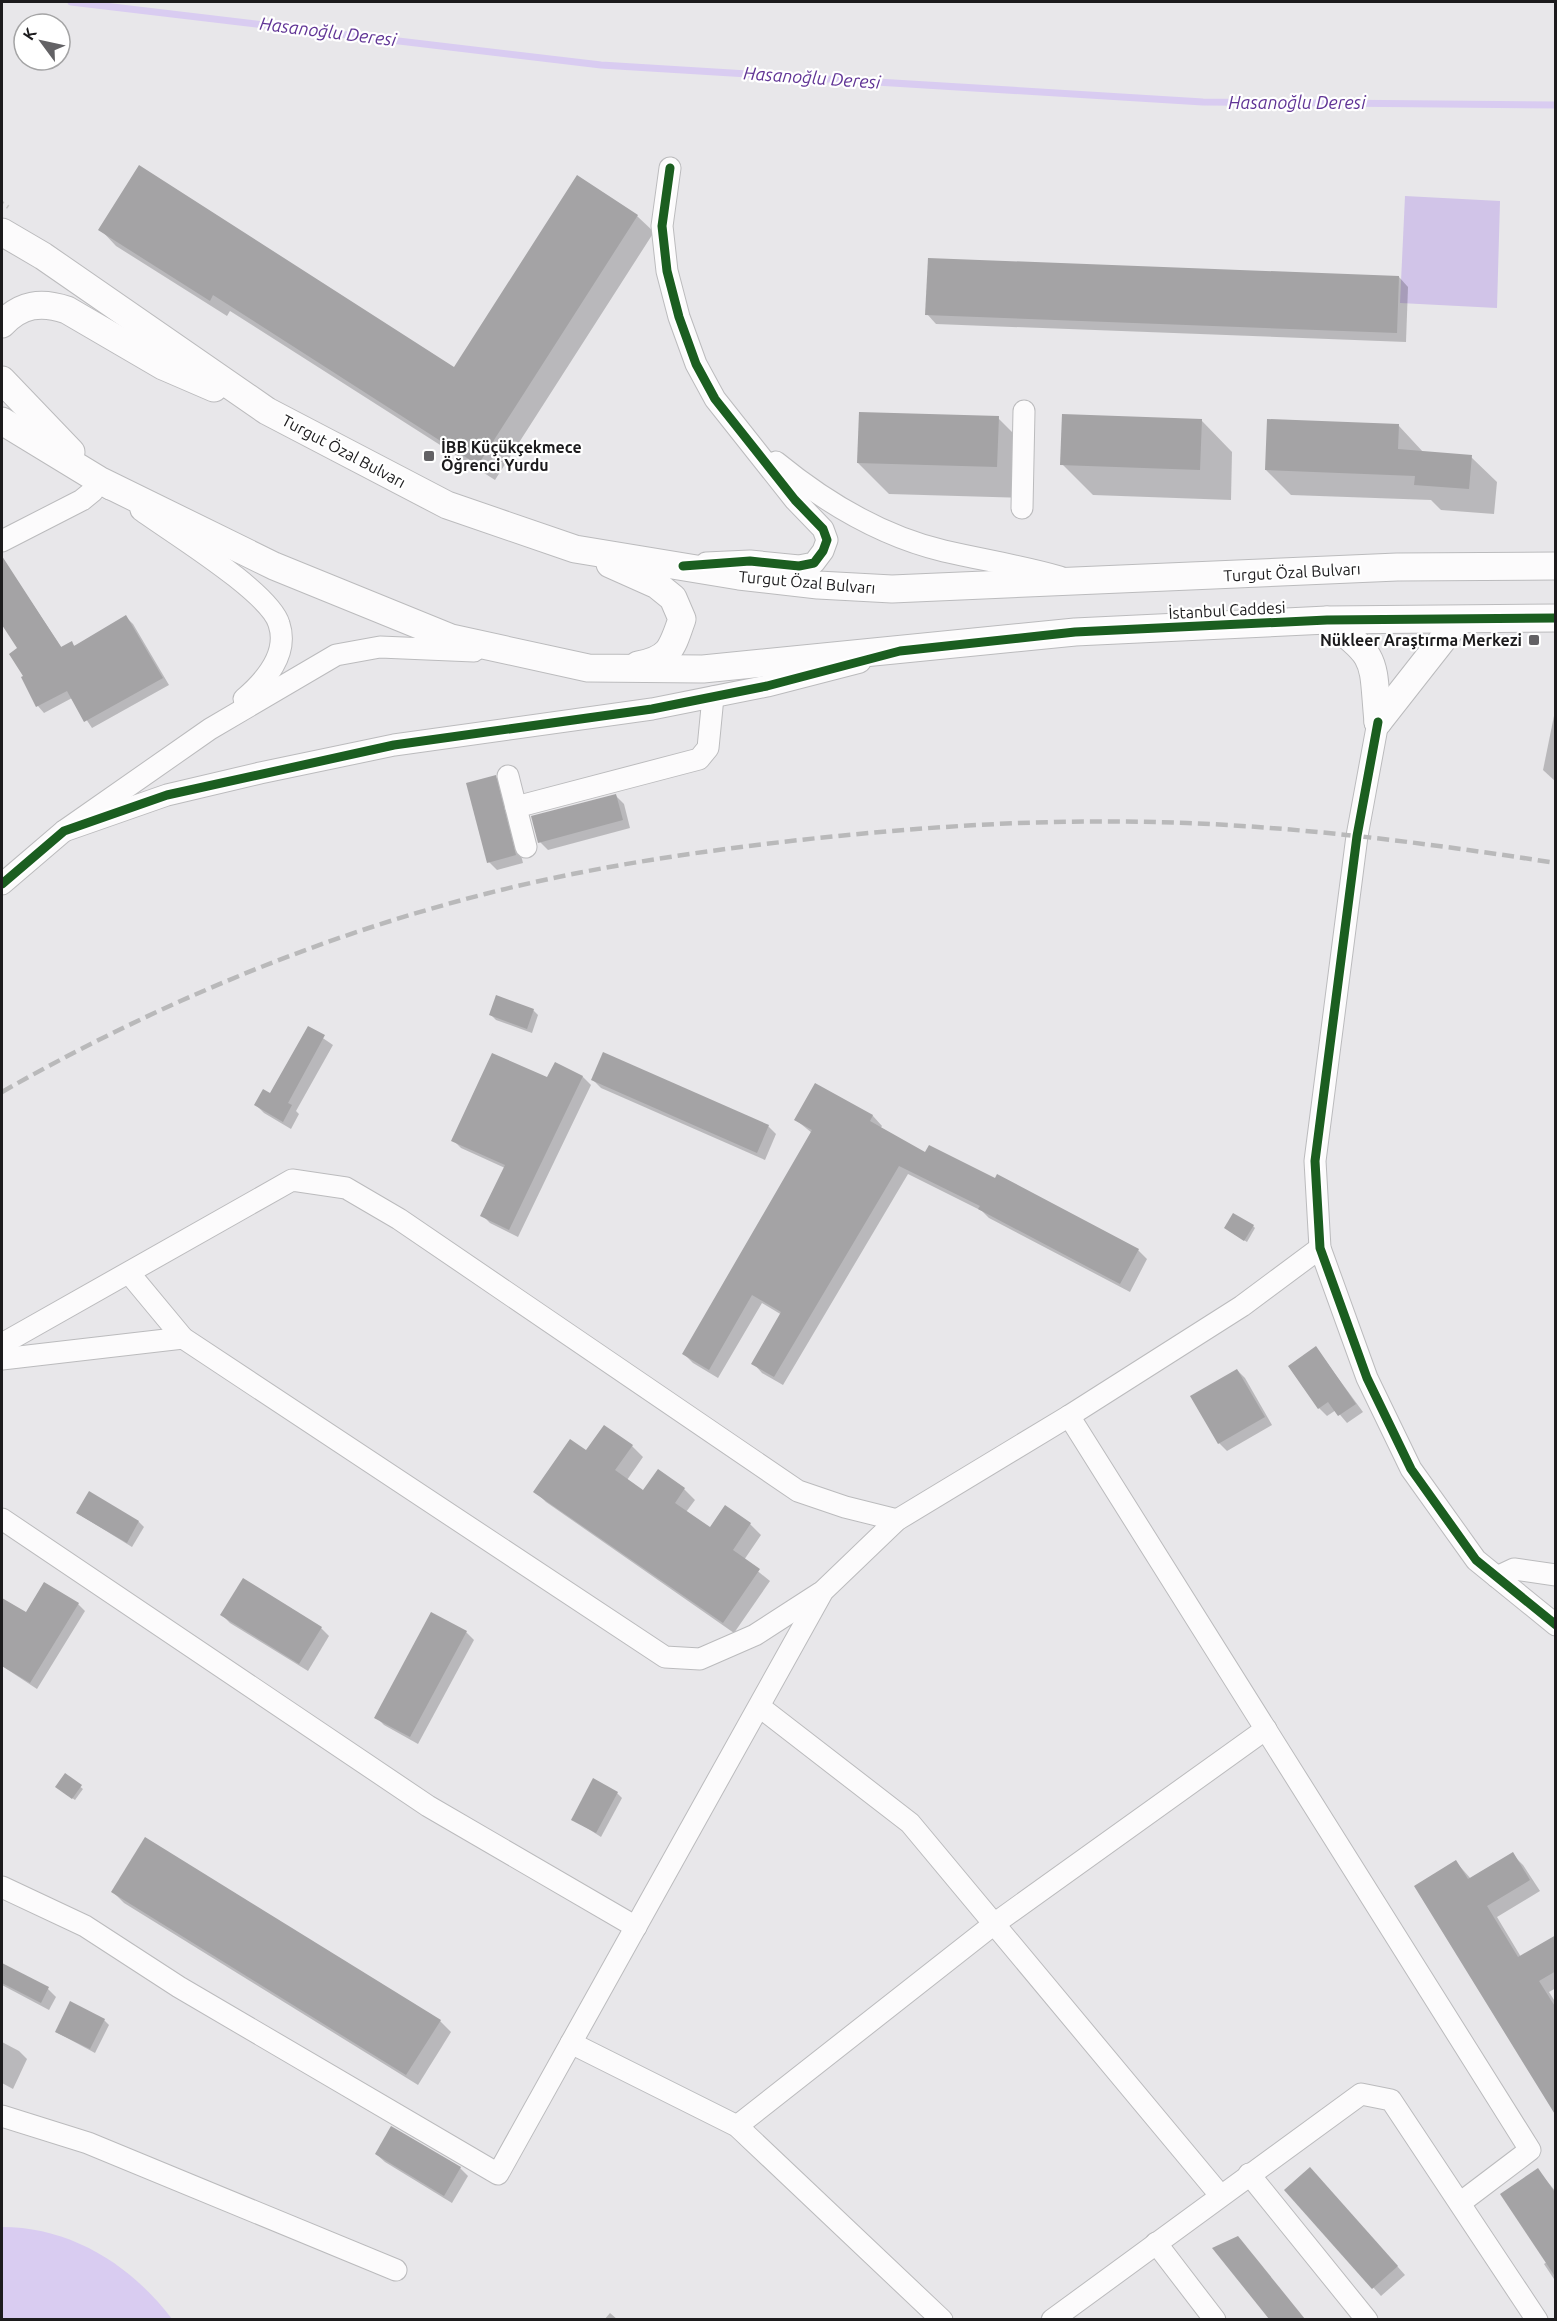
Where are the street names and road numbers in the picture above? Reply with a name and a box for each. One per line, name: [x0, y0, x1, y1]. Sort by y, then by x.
street label: Turgut Özal Bulvarı: [279, 411, 409, 491]
street label: Turgut Özal Bulvarı: [1223, 559, 1361, 585]
street label: Turgut Özal Bulvarı: [738, 567, 876, 597]
street label: İstanbul Caddesi: [1168, 598, 1286, 622]

